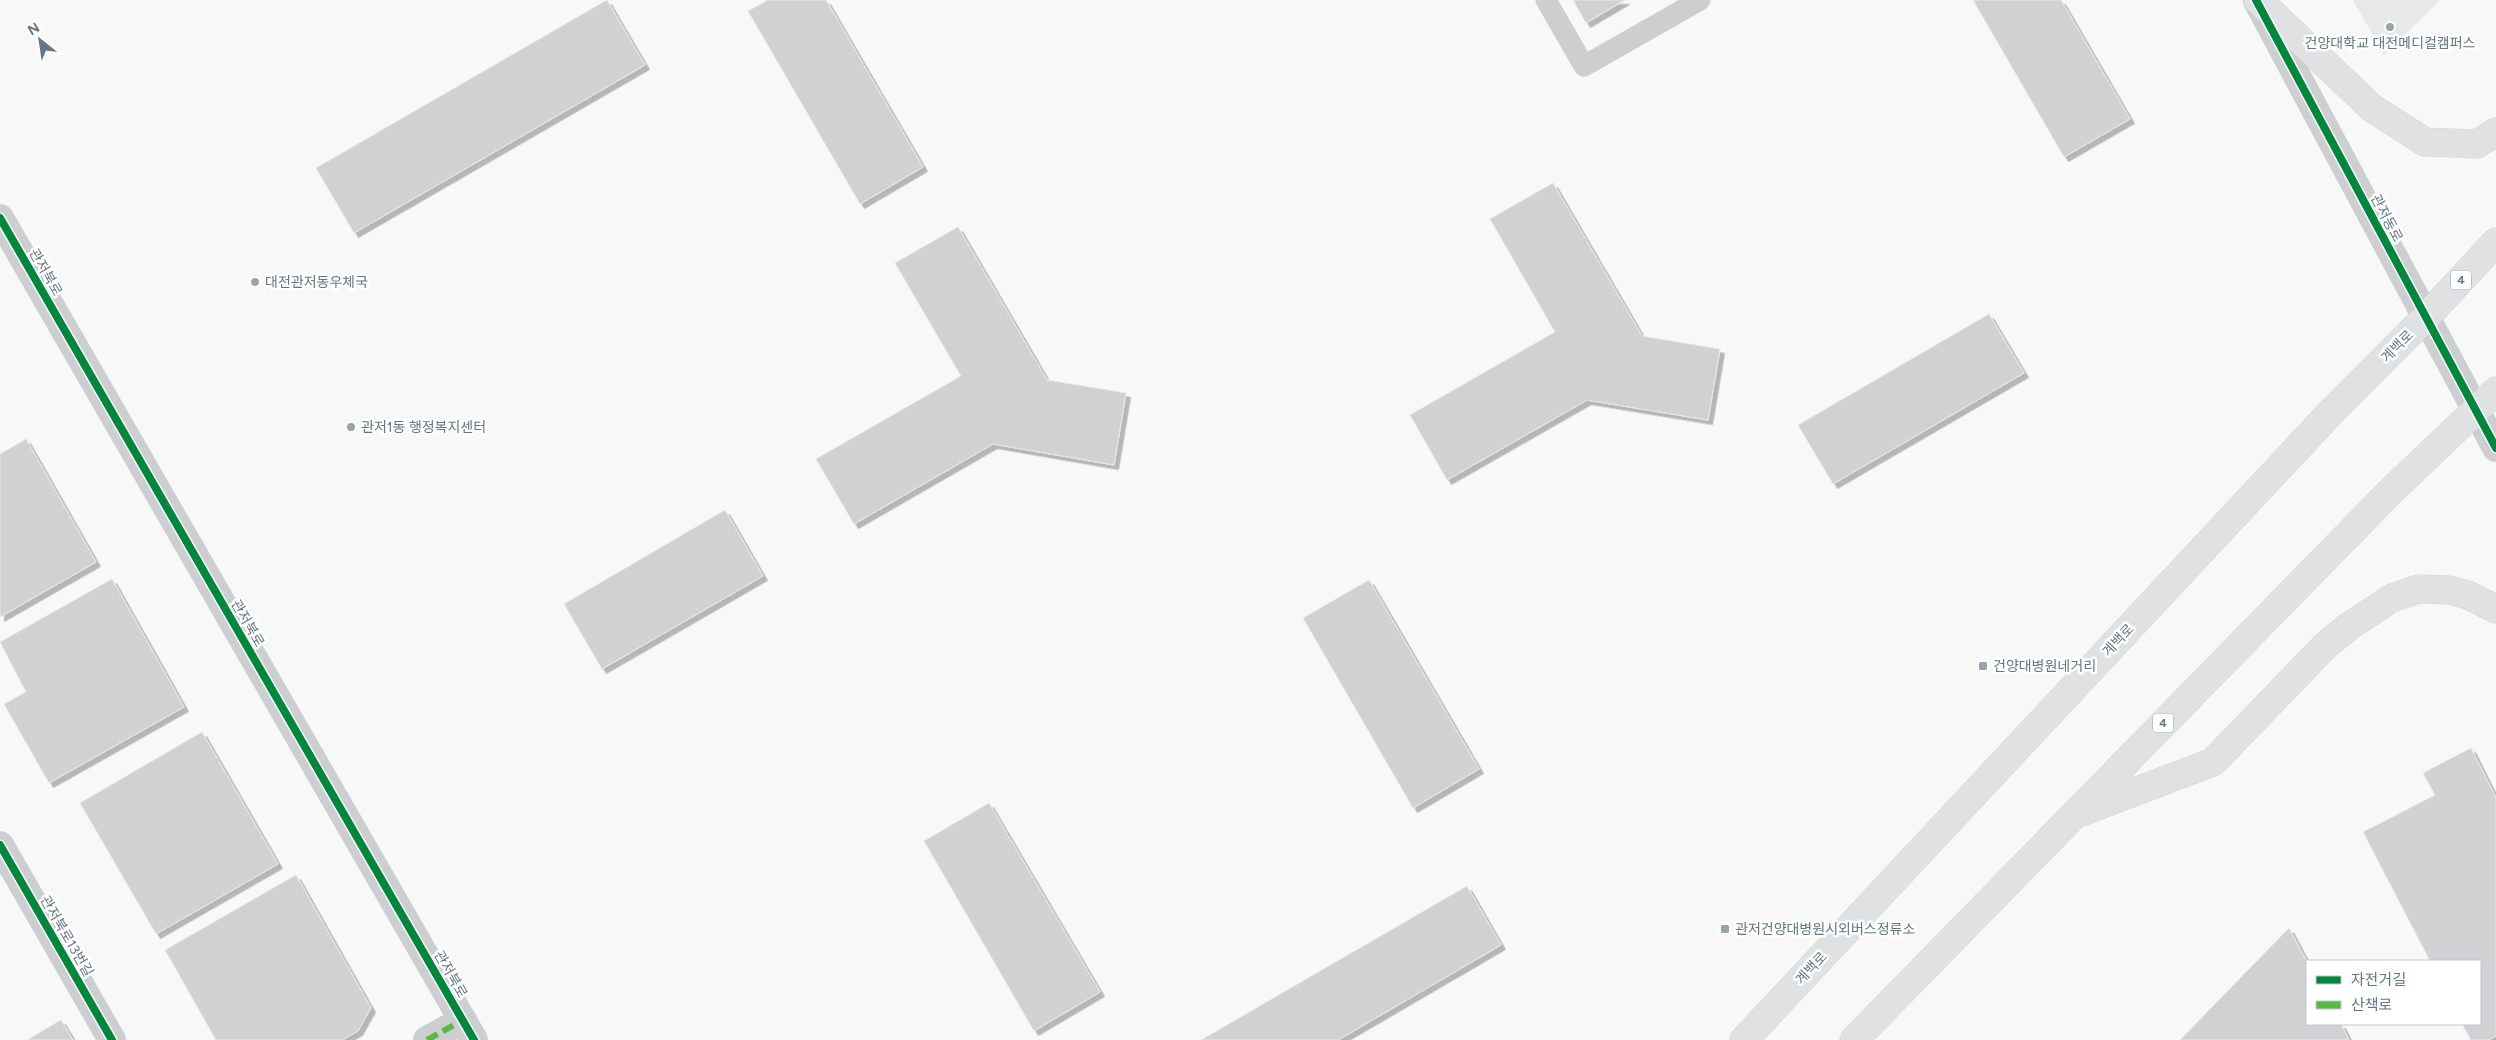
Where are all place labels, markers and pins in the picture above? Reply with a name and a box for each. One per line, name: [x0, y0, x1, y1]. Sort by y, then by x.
marker: 건양대학교 대전메디컬캠퍼스: [2384, 21, 2396, 33]
place label: 건양대학교 대전메디컬캠퍼스: [2305, 35, 2476, 52]
place label: 대전관저동우체국: [265, 274, 368, 291]
marker: 대전관저동우체국: [249, 276, 261, 288]
place label: 관저1동 행정복지센터: [361, 419, 486, 436]
marker: 관저1동 행정복지센터: [345, 421, 357, 433]
place label: 건양대병원네거리: [1993, 658, 2096, 675]
marker: 건양대병원네거리: [1977, 660, 1989, 672]
place label: 관저건양대병원시외버스정류소: [1735, 921, 1915, 938]
marker: 관저건양대병원시외버스정류소: [1719, 923, 1731, 935]

